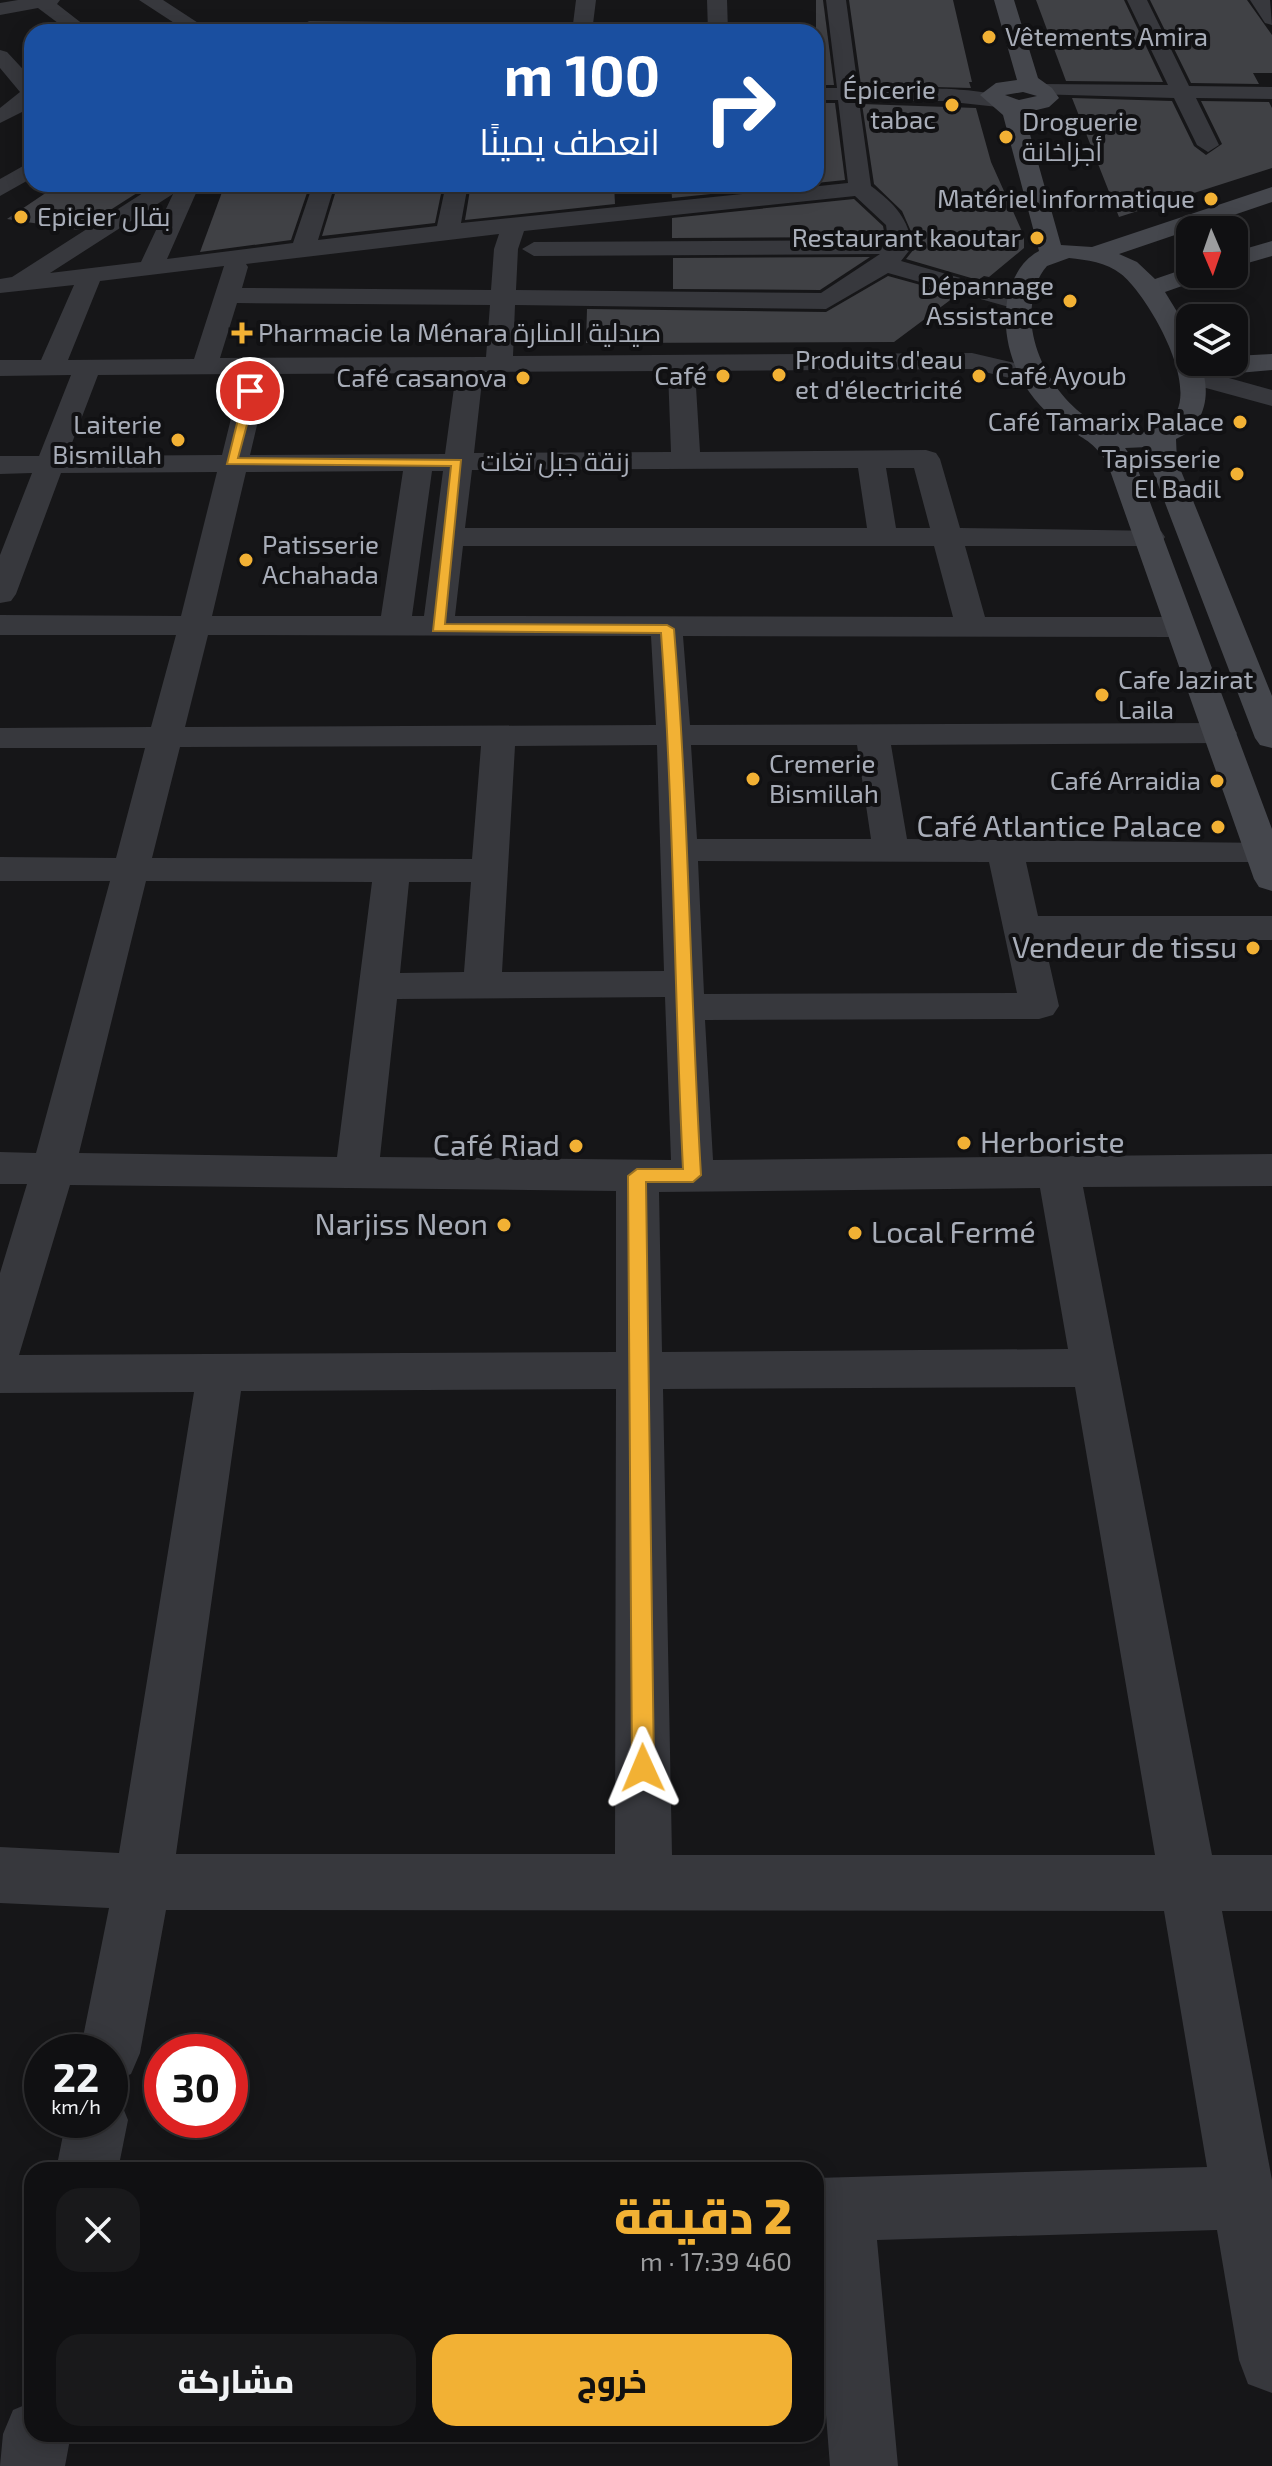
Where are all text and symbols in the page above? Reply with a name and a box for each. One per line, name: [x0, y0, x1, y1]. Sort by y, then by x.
place label: Vêtements Amira: [1005, 20, 1208, 51]
marker: Vêtements Amira: [980, 28, 998, 46]
text: 100 m: [504, 40, 660, 107]
icon: right: [688, 56, 792, 160]
place label: Épicerie tabac: [843, 73, 936, 134]
marker: Épicerie tabac: [943, 96, 961, 114]
place label: Droguerie أجزاخانة: [1022, 105, 1138, 167]
text: انعطف يمينًا: [479, 119, 660, 162]
marker: Droguerie أجزاخانة: [997, 128, 1015, 146]
place label: Matériel informatique: [937, 182, 1195, 213]
marker: Matériel informatique: [1202, 190, 1220, 208]
place label: Epicier بقال: [37, 200, 170, 232]
marker: Epicier بقال: [12, 208, 30, 226]
north arrow: [1176, 216, 1248, 288]
map controls: [1176, 216, 1248, 376]
place label: Restaurant kaoutar: [792, 221, 1021, 252]
marker: Restaurant kaoutar: [1028, 229, 1046, 247]
place label: Dépannage Assistance: [921, 269, 1054, 330]
marker: Dépannage Assistance: [1061, 292, 1079, 310]
button: layers: [1176, 304, 1248, 376]
place label: Pharmacie la Ménara صيدلية المنارة: [258, 316, 661, 348]
marker: Pharmacie la Ménara صيدلية المنارة: [233, 324, 251, 342]
place label: Produits d'eau et d'électricité: [795, 343, 963, 404]
pin: [216, 357, 284, 425]
place label: Café: [654, 359, 707, 390]
place label: Café Ayoub: [995, 359, 1127, 390]
place label: Café casanova: [336, 361, 507, 392]
marker: Produits d'eau et d'électricité: [770, 366, 788, 384]
marker: Café: [714, 367, 732, 385]
marker: Café Ayoub: [970, 367, 988, 385]
icon: arrive: [228, 369, 272, 413]
marker: Café casanova: [514, 369, 532, 387]
place label: Café Tamarix Palace: [988, 405, 1224, 436]
place label: Laiterie Bismillah: [52, 408, 162, 469]
marker: Café Tamarix Palace: [1231, 413, 1249, 431]
marker: Laiterie Bismillah: [169, 431, 187, 449]
place label: Tapisserie El Badil: [1101, 442, 1221, 503]
street label: زنقة جبل تغات: [481, 445, 629, 478]
marker: Tapisserie El Badil: [1228, 465, 1246, 483]
place label: Patisserie Achahada: [262, 528, 379, 589]
marker: Patisserie Achahada: [237, 551, 255, 569]
place label: Cafe Jazirat Laila: [1118, 663, 1254, 724]
marker: Cafe Jazirat Laila: [1093, 686, 1111, 704]
place label: Cremerie Bismillah: [769, 747, 879, 808]
place label: Café Arraidia: [1050, 764, 1201, 795]
marker: Cremerie Bismillah: [744, 770, 762, 788]
marker: Café Arraidia: [1208, 772, 1226, 790]
place label: Café Atlantice Palace: [917, 807, 1202, 843]
marker: Café Atlantice Palace: [1209, 818, 1227, 836]
place label: Vendeur de tissu: [1012, 928, 1237, 964]
marker: Vendeur de tissu: [1244, 939, 1262, 957]
place label: Herboriste: [980, 1123, 1125, 1159]
place label: Café Riad: [433, 1126, 560, 1162]
marker: Herboriste: [955, 1134, 973, 1152]
marker: Café Riad: [567, 1137, 585, 1155]
place label: Narjiss Neon: [315, 1205, 488, 1241]
place label: Local Fermé: [871, 1213, 1036, 1249]
marker: Narjiss Neon: [495, 1216, 513, 1234]
marker: Local Fermé: [846, 1224, 864, 1242]
position arrow: [601, 1726, 685, 1810]
speed limit sign: 30: [144, 2034, 248, 2138]
text: 22: [53, 2052, 99, 2100]
text: km/h: [51, 2094, 101, 2118]
text: 2 دقيقة: [614, 2186, 792, 2244]
button: close: [56, 2188, 140, 2272]
text: 460 m · 17:39: [640, 2245, 792, 2276]
button: مشاركة: [56, 2334, 416, 2426]
button: خروج: [432, 2334, 792, 2426]

